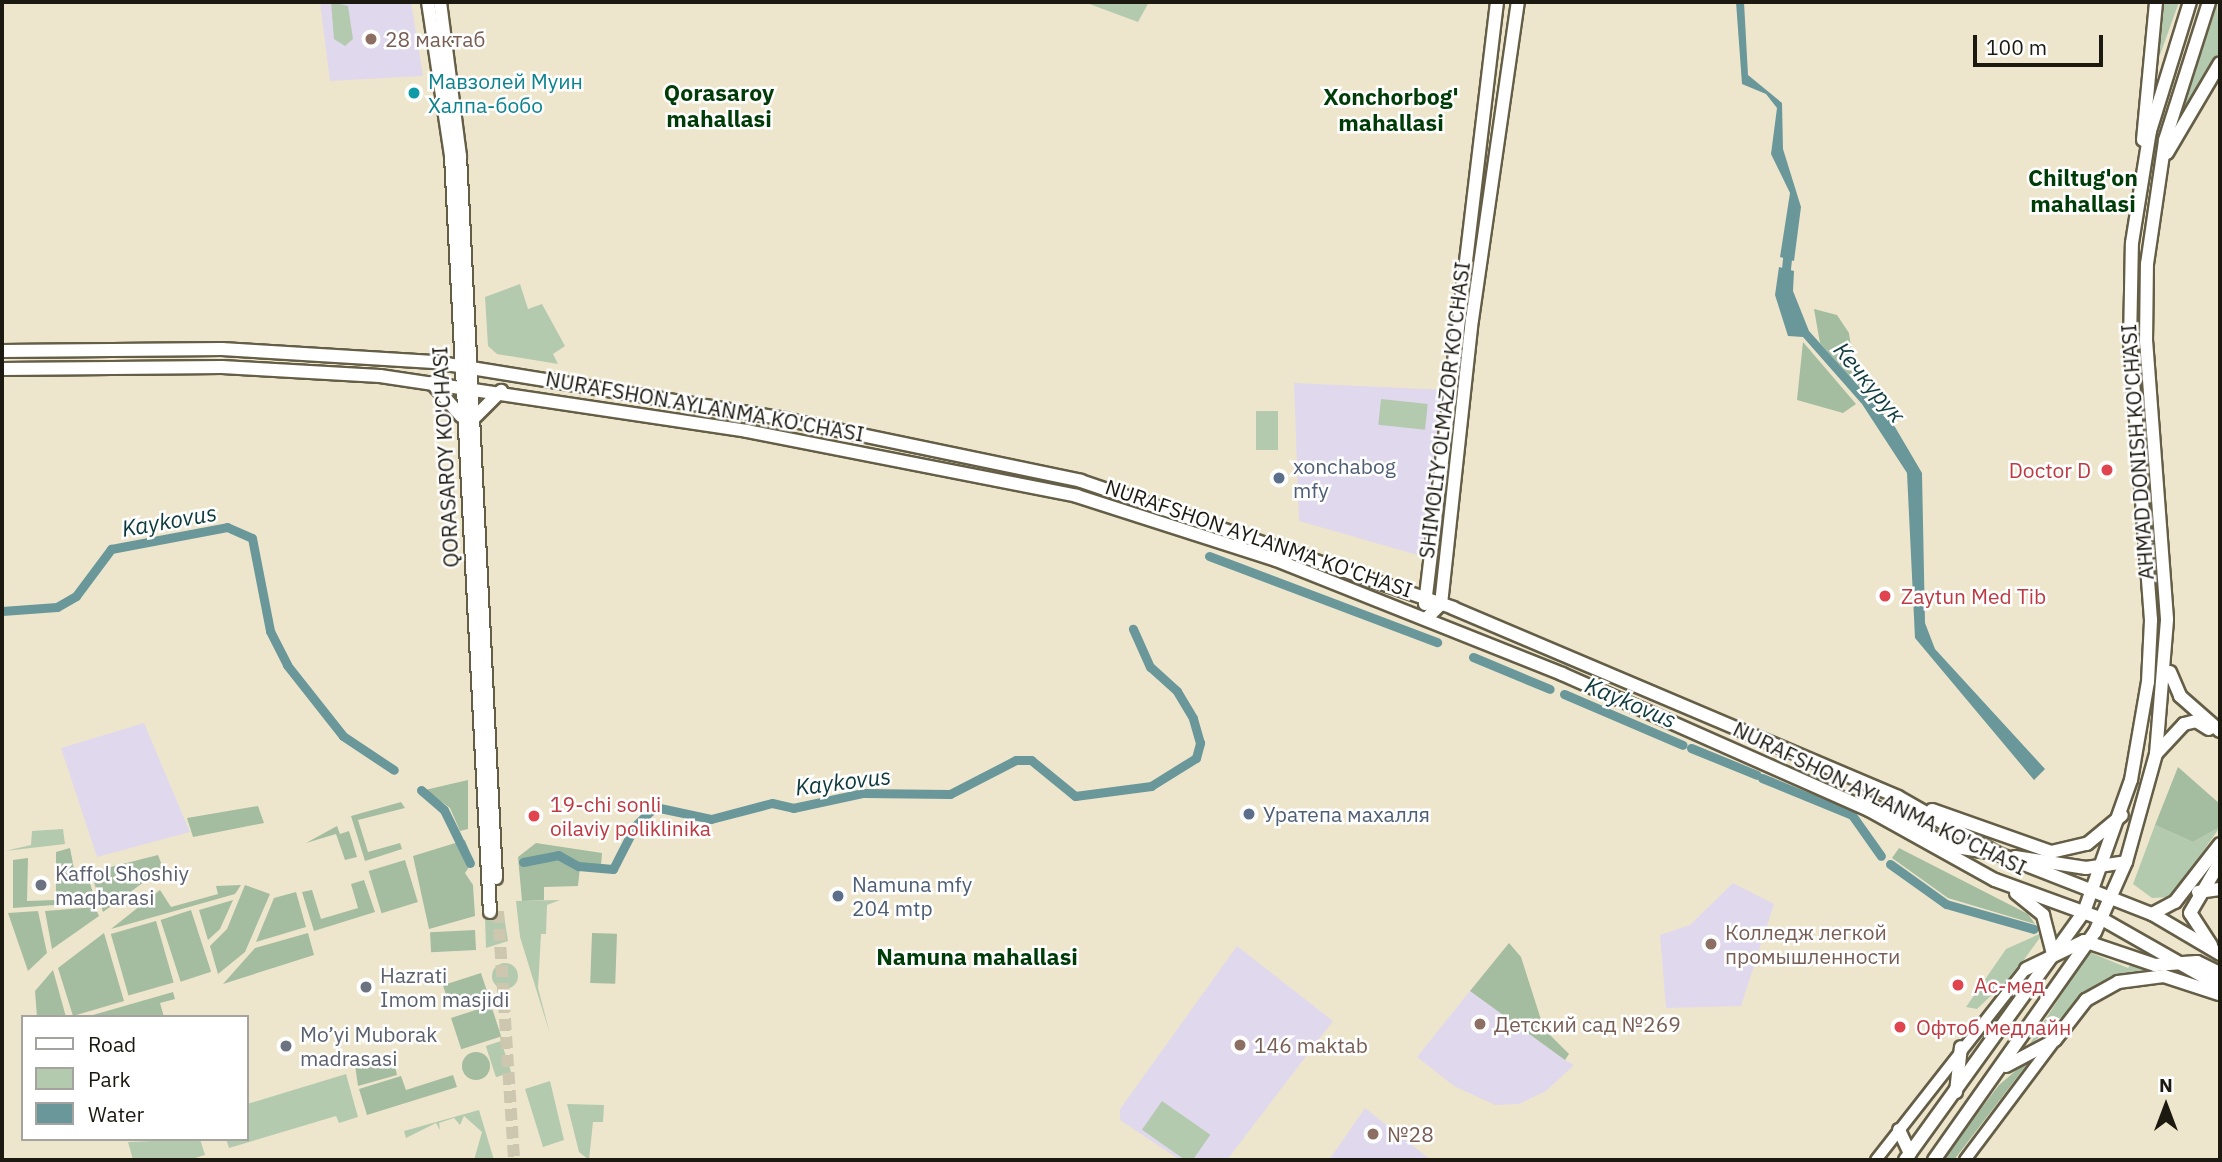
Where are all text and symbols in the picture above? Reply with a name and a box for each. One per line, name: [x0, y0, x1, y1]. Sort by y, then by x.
scale bar: [1977, 21, 2106, 65]
place label: 28 мактаб: [385, 26, 485, 52]
marker: 28 мактаб: [363, 31, 379, 47]
text: 100 m: [1986, 33, 2047, 61]
place label: Мавзолей Муин Халпа-бобо: [428, 68, 583, 118]
district label: Qorasaroy mahallasi: [664, 78, 774, 132]
district label: Xonchorbog' mahallasi: [1323, 82, 1459, 136]
marker: Мавзолей Муин Халпа-бобо: [406, 85, 422, 101]
district label: Chiltug'on mahallasi: [2028, 163, 2138, 217]
street label: SHIMOLIY OLMAZOR KO'CHASI: [1413, 260, 1475, 560]
street label: AHMAD DONISH KO'CHASI: [2115, 323, 2159, 581]
water label: Кечкурук: [1828, 336, 1912, 428]
street label: QORASAROY KO'CHASI: [427, 346, 463, 568]
street label: NURAFSHON AYLANMA KO'CHASI: [544, 366, 866, 446]
place label: xonchabog mfy: [1293, 453, 1396, 503]
place label: Doctor D: [2009, 457, 2091, 483]
marker: Doctor D: [2097, 460, 2117, 480]
marker: xonchabog mfy: [1271, 470, 1287, 486]
street label: NURAFSHON AYLANMA KO'CHASI: [1102, 473, 1416, 603]
water label: Kaykovus: [119, 498, 219, 542]
place label: Zaytun Med Tib: [1901, 583, 2046, 609]
marker: Zaytun Med Tib: [1875, 586, 1895, 606]
water label: Kaykovus: [1581, 671, 1681, 733]
street label: NURAFSHON AYLANMA KO'CHASI: [1729, 716, 2031, 880]
water label: Kaykovus: [794, 761, 892, 801]
place label: 19-chi sonli oilaviy poliklinika: [550, 791, 711, 841]
place label: Уратепа махалля: [1263, 801, 1430, 827]
marker: 19-chi sonli oilaviy poliklinika: [524, 806, 544, 826]
marker: Уратепа махалля: [1241, 806, 1257, 822]
place label: Kaffol Shoshiy maqbarasi: [55, 860, 189, 910]
place label: Namuna mfy 204 mtp: [852, 871, 972, 921]
marker: Kaffol Shoshiy maqbarasi: [33, 877, 49, 893]
marker: Namuna mfy 204 mtp: [830, 888, 846, 904]
place label: Колледж легкой промышленности: [1725, 919, 1900, 969]
marker: Колледж легкой промышленности: [1703, 936, 1719, 952]
district label: Namuna mahallasi: [876, 942, 1078, 970]
place label: Hazrati Imom masjidi: [380, 962, 509, 1012]
place label: Ас-мед: [1974, 972, 2045, 998]
marker: Ас-мед: [1948, 975, 1968, 995]
marker: Hazrati Imom masjidi: [358, 979, 374, 995]
place label: Детский сад №269: [1494, 1011, 1681, 1037]
place label: Офтоб медлайн: [1916, 1014, 2071, 1040]
legend: [21, 1015, 248, 1141]
marker: Детский сад №269: [1472, 1016, 1488, 1032]
marker: Офтоб медлайн: [1890, 1017, 1910, 1037]
place label: Mo’yi Muborak madrasasi: [300, 1021, 437, 1071]
text: Road: [88, 1030, 136, 1058]
place label: 146 maktab: [1254, 1032, 1368, 1058]
marker: 146 maktab: [1232, 1037, 1248, 1053]
marker: Mo’yi Muborak madrasasi: [278, 1038, 294, 1054]
text: Park: [88, 1065, 131, 1093]
north arrow: [2131, 1071, 2201, 1141]
text: N: [2159, 1073, 2173, 1097]
text: Water: [88, 1100, 144, 1128]
place label: №28: [1387, 1121, 1434, 1147]
marker: №28: [1365, 1126, 1381, 1142]

